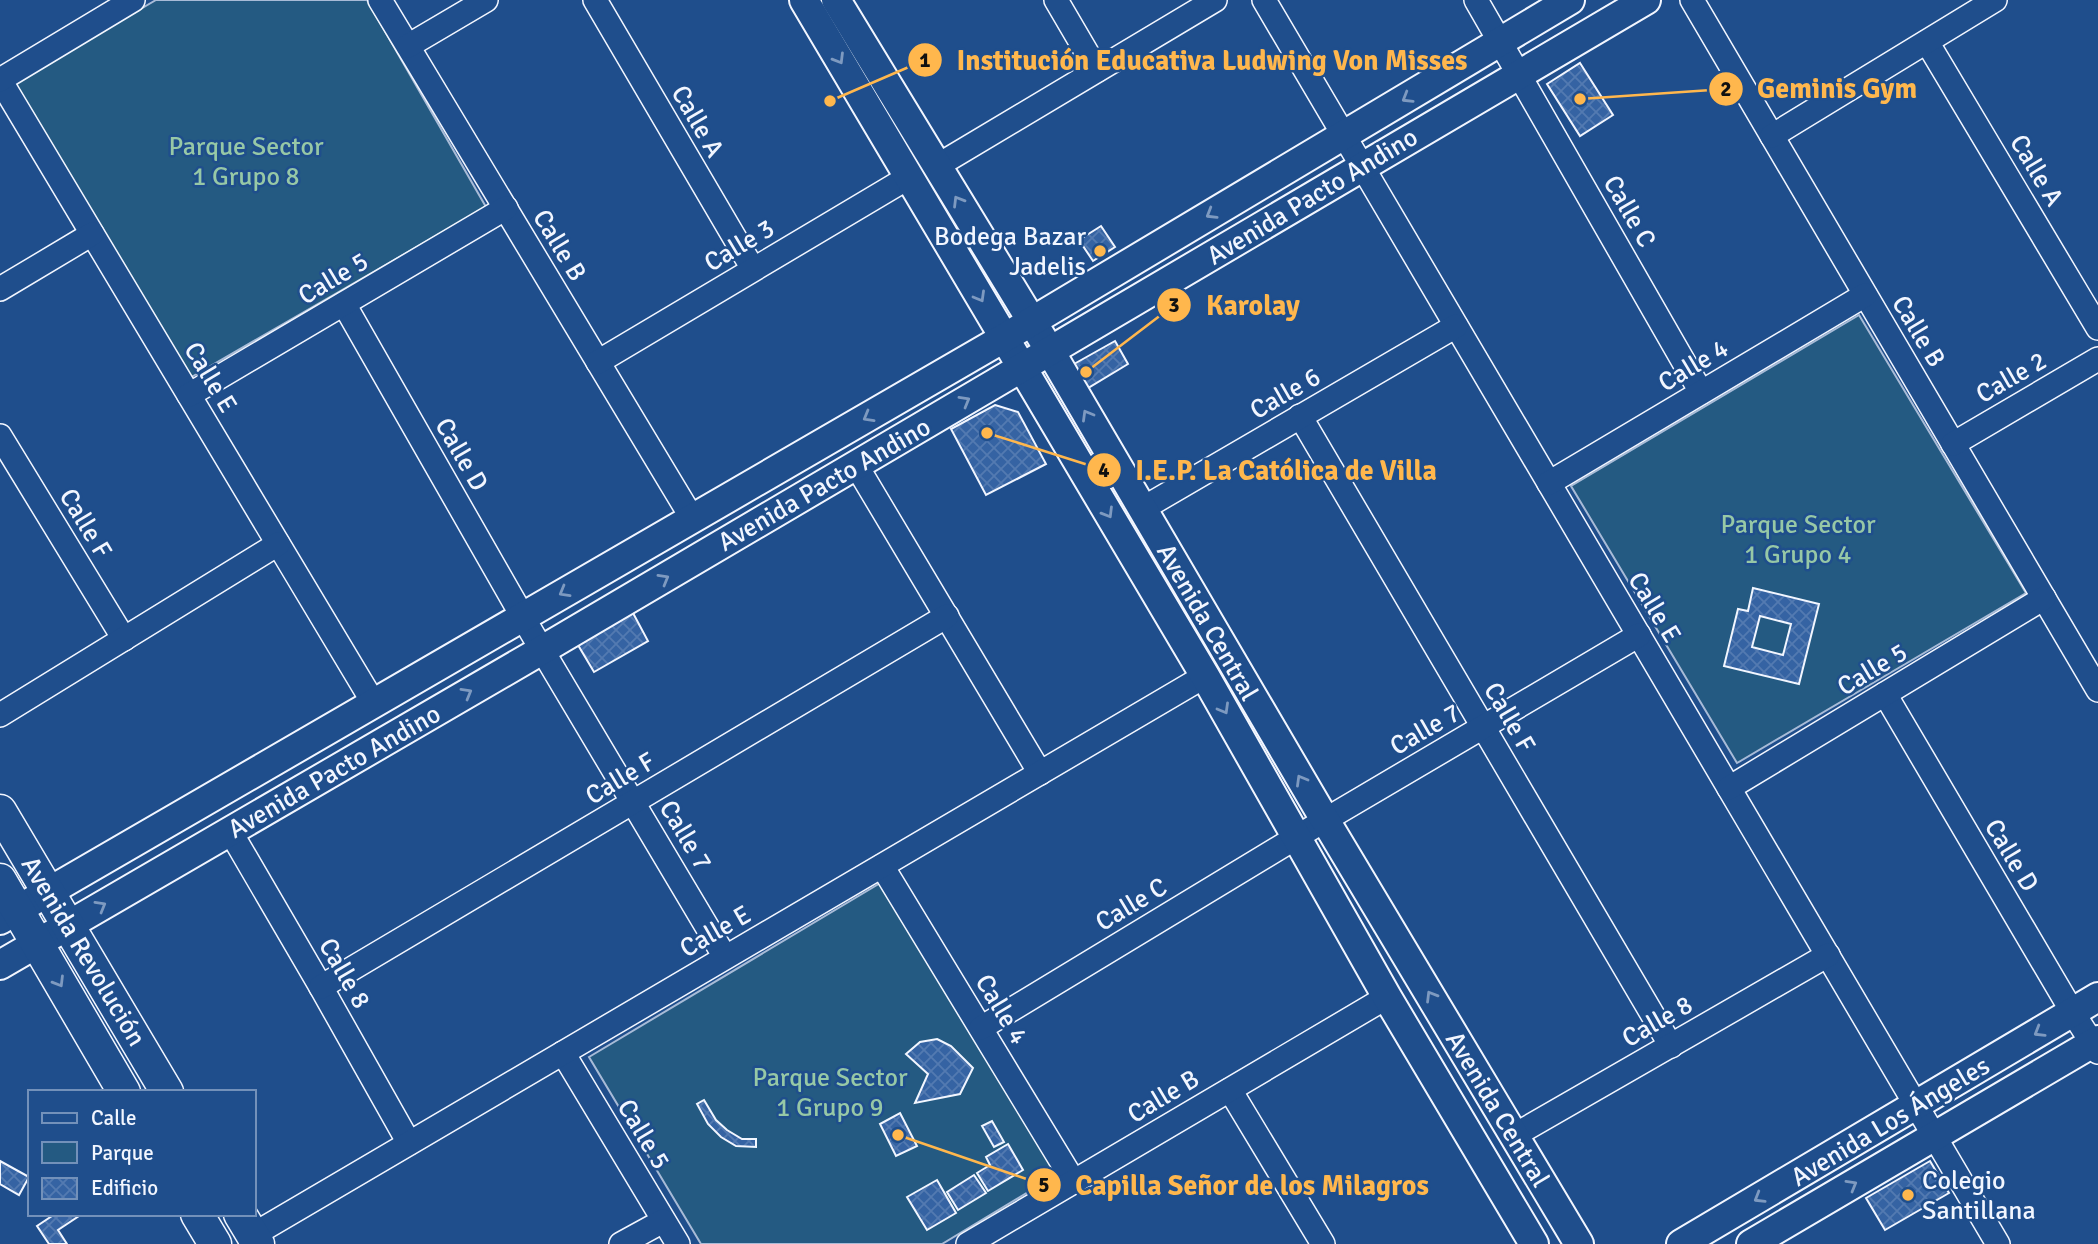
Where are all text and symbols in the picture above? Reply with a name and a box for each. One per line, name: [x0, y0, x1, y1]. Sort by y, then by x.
callout: Institución Educativa Ludwing Von Misses: [908, 35, 1482, 84]
text: Institución Educativa Ludwing Von Misses: [957, 44, 1467, 78]
text: 1: [919, 47, 931, 73]
one-way arrow: [831, 51, 844, 64]
callout: Geminis Gym: [1708, 64, 1931, 113]
text: Geminis Gym: [1757, 72, 1917, 106]
text: 2: [1720, 76, 1732, 102]
street label: Calle A: [664, 80, 731, 163]
one-way arrow: [1401, 90, 1414, 103]
street label: Avenida Pacto Andino: [1201, 121, 1424, 272]
street label: Calle A: [2002, 129, 2070, 212]
park label: Parque Sector 1 Grupo 8: [169, 131, 324, 193]
street label: Calle C: [1596, 170, 1662, 253]
one-way arrow: [953, 195, 966, 208]
street label: Calle B: [525, 204, 593, 287]
one-way arrow: [1206, 206, 1219, 219]
street label: Calle 3: [699, 213, 780, 279]
place label: Bodega Bazar Jadelis: [934, 221, 1086, 283]
marker: Bodega Bazar Jadelis: [1092, 243, 1108, 259]
street label: Calle 5: [293, 246, 374, 312]
callout: Karolay: [1157, 280, 1313, 329]
one-way arrow: [971, 289, 984, 302]
text: Karolay: [1206, 289, 1300, 323]
street label: Calle B: [1884, 290, 1952, 373]
text: 3: [1168, 292, 1180, 318]
street label: Calle 4: [1653, 333, 1734, 399]
street label: Calle E: [177, 336, 244, 419]
street label: Calle 2: [1971, 345, 2052, 411]
street label: Calle 6: [1245, 361, 1326, 427]
one-way arrow: [958, 396, 971, 409]
one-way arrow: [862, 409, 875, 422]
one-way arrow: [1082, 409, 1095, 422]
street label: Avenida Pacto Andino: [713, 411, 936, 559]
street label: Calle D: [428, 412, 495, 497]
callout: I.E.P. La Católica de Villa: [1087, 446, 1451, 495]
text: I.E.P. La Católica de Villa: [1135, 454, 1437, 488]
text: 4: [1098, 457, 1110, 483]
street label: Calle F: [52, 483, 118, 564]
one-way arrow: [1100, 506, 1113, 519]
park label: Parque Sector 1 Grupo 4: [1721, 509, 1876, 571]
street label: Avenida Central: [1149, 538, 1265, 707]
street label: Calle E: [1621, 566, 1688, 649]
one-way arrow: [656, 574, 669, 587]
one-way arrow: [559, 584, 572, 597]
street label: Calle 5: [1832, 637, 1913, 703]
street label: Calle F: [1476, 677, 1542, 758]
one-way arrow: [460, 689, 473, 702]
street label: Calle 7: [1385, 697, 1466, 763]
street label: Avenida Pacto Andino: [223, 698, 446, 846]
one-way arrow: [1216, 702, 1229, 715]
street label: Calle F: [580, 746, 661, 812]
one-way arrow: [1297, 775, 1310, 788]
street label: Calle 7: [652, 795, 718, 876]
street label: Calle D: [1977, 813, 2045, 898]
street label: Avenida Revolución: [14, 851, 152, 1052]
street label: Calle C: [1090, 871, 1173, 939]
street label: Calle E: [674, 899, 757, 965]
one-way arrow: [94, 901, 107, 914]
street label: Calle 8: [311, 933, 377, 1014]
street label: Calle 4: [968, 969, 1034, 1050]
one-way arrow: [51, 974, 64, 987]
street label: Calle 8: [1617, 989, 1698, 1055]
one-way arrow: [1426, 991, 1439, 1004]
one-way arrow: [2034, 1024, 2047, 1037]
street label: Avenida Central: [1438, 1026, 1556, 1193]
street label: Avenida Los Ángeles: [1785, 1050, 1996, 1194]
park label: Parque Sector 1 Grupo 9: [753, 1062, 908, 1124]
street label: Calle B: [1122, 1063, 1205, 1131]
legend: [28, 1090, 256, 1216]
street label: Calle 5: [610, 1094, 676, 1175]
text: Calle: [91, 1105, 137, 1131]
text: Parque: [91, 1140, 154, 1166]
callout: Capilla Señor de los Milagros: [1026, 1160, 1443, 1209]
place label: Colegio Santillana: [1922, 1165, 2036, 1227]
text: Capilla Señor de los Milagros: [1075, 1169, 1429, 1203]
text: 5: [1038, 1172, 1050, 1198]
text: Edificio: [91, 1175, 158, 1201]
one-way arrow: [1844, 1180, 1857, 1193]
marker: Colegio Santillana: [1900, 1187, 1916, 1203]
one-way arrow: [1754, 1190, 1767, 1203]

